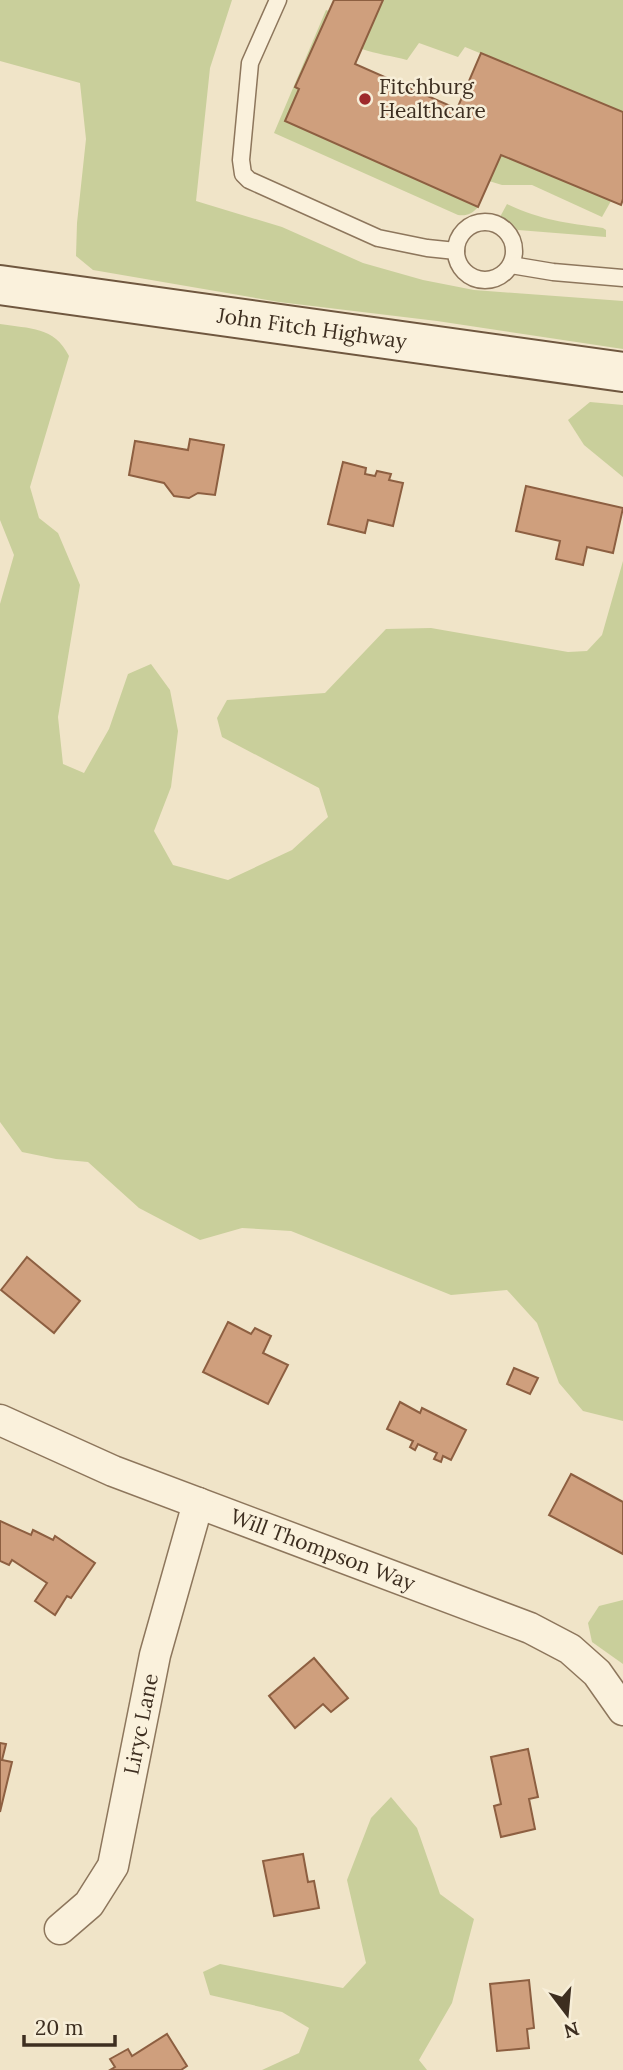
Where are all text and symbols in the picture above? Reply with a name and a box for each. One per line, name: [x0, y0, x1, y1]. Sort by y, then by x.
place label: Fitchburg Healthcare: [379, 73, 486, 124]
marker: Fitchburg Healthcare: [357, 91, 373, 107]
street label: John Fitch Highway: [215, 301, 409, 355]
street label: Will Thompson Way: [227, 1502, 419, 1596]
street label: Liryc Lane: [118, 1671, 164, 1777]
north arrow: [532, 1979, 602, 2049]
scale bar: [24, 2004, 116, 2048]
text: 20 m: [35, 2014, 84, 2041]
text: N: [561, 2017, 582, 2044]

